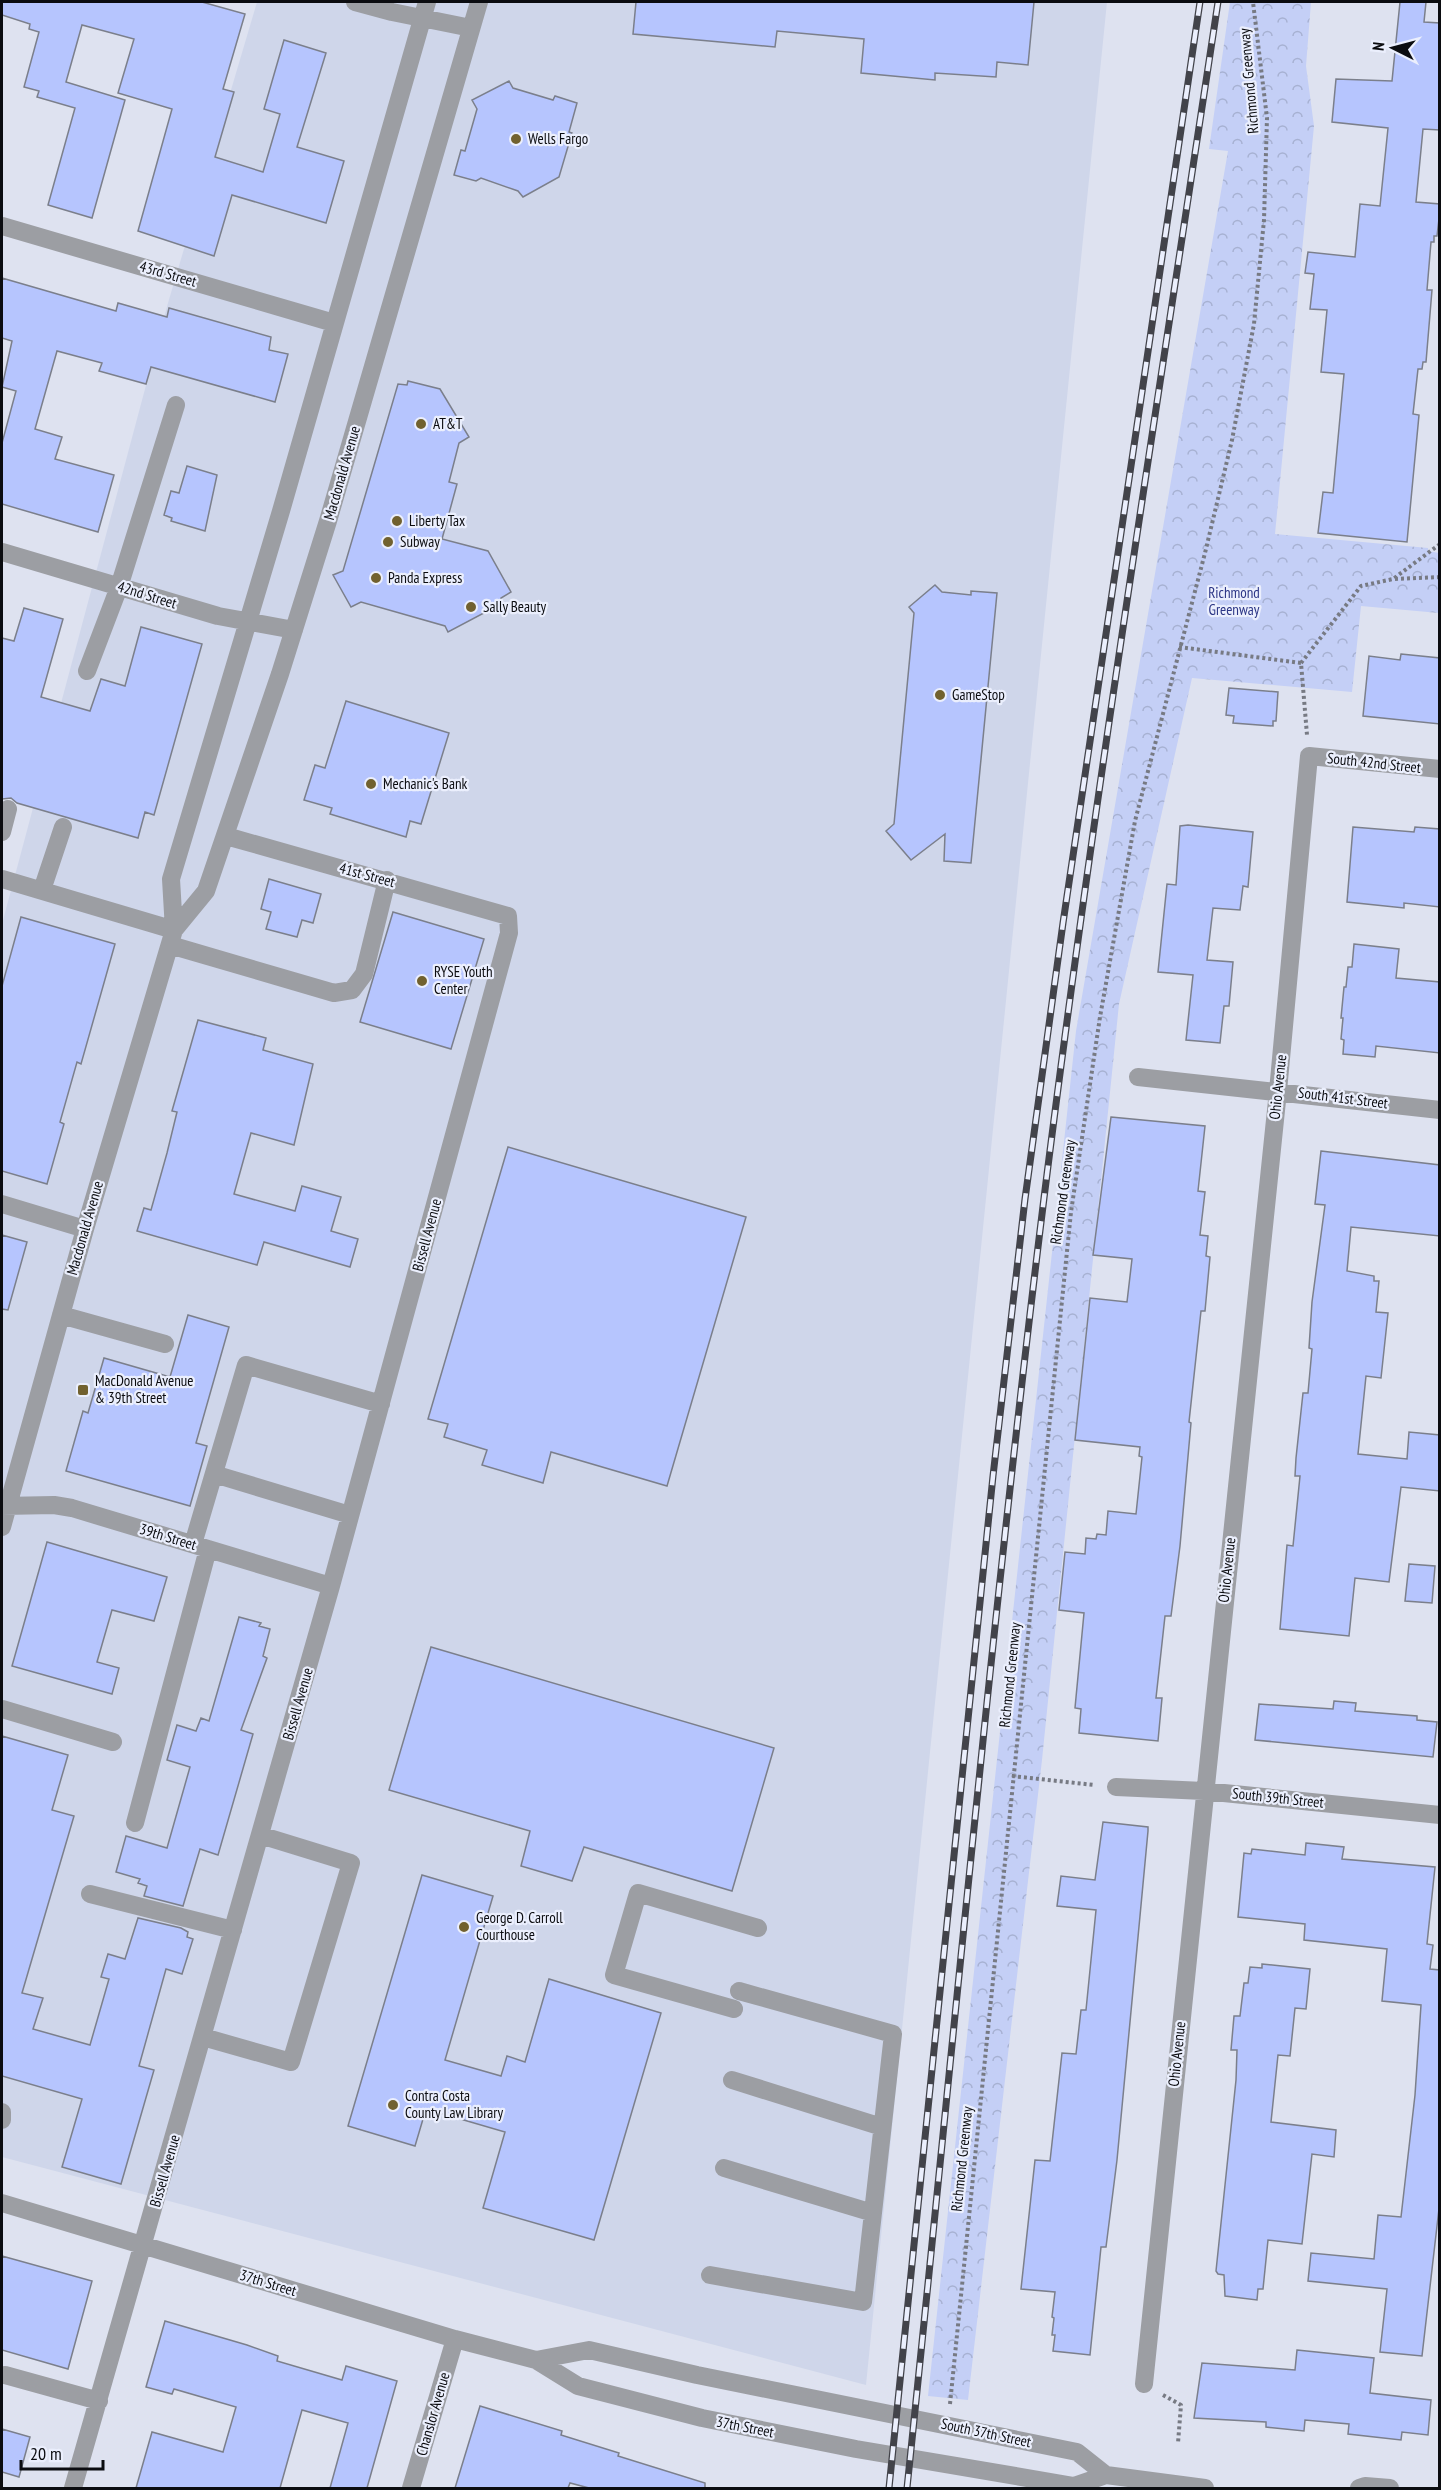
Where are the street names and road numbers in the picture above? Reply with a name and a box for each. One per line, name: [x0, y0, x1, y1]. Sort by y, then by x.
street label: Richmond Greenway: [1234, 27, 1263, 135]
street label: 43rd Street: [137, 256, 199, 291]
street label: Macdonald Avenue: [319, 424, 364, 522]
street label: 42nd Street: [115, 577, 179, 612]
street label: South 42nd Street: [1326, 748, 1422, 777]
street label: 41st Street: [337, 858, 397, 891]
street label: Ohio Avenue: [1265, 1053, 1290, 1120]
street label: South 41st Street: [1297, 1083, 1389, 1112]
street label: Richmond Greenway: [1046, 1138, 1079, 1246]
street label: Macdonald Avenue: [62, 1179, 107, 1277]
street label: Bissell Avenue: [408, 1196, 445, 1273]
street label: 39th Street: [137, 1519, 199, 1554]
street label: Ohio Avenue: [1214, 1536, 1239, 1603]
street label: Richmond Greenway: [995, 1621, 1025, 1729]
street label: Bissell Avenue: [278, 1666, 317, 1742]
street label: South 39th Street: [1231, 1783, 1325, 1812]
street label: Ohio Avenue: [1164, 2020, 1189, 2087]
street label: Richmond Greenway: [947, 2105, 977, 2213]
street label: Bissell Avenue: [145, 2133, 184, 2209]
street label: 37th Street: [237, 2265, 299, 2300]
street label: Chanslor Avenue: [412, 2370, 453, 2458]
street label: 37th Street: [715, 2412, 776, 2441]
street label: South 37th Street: [939, 2414, 1033, 2451]

